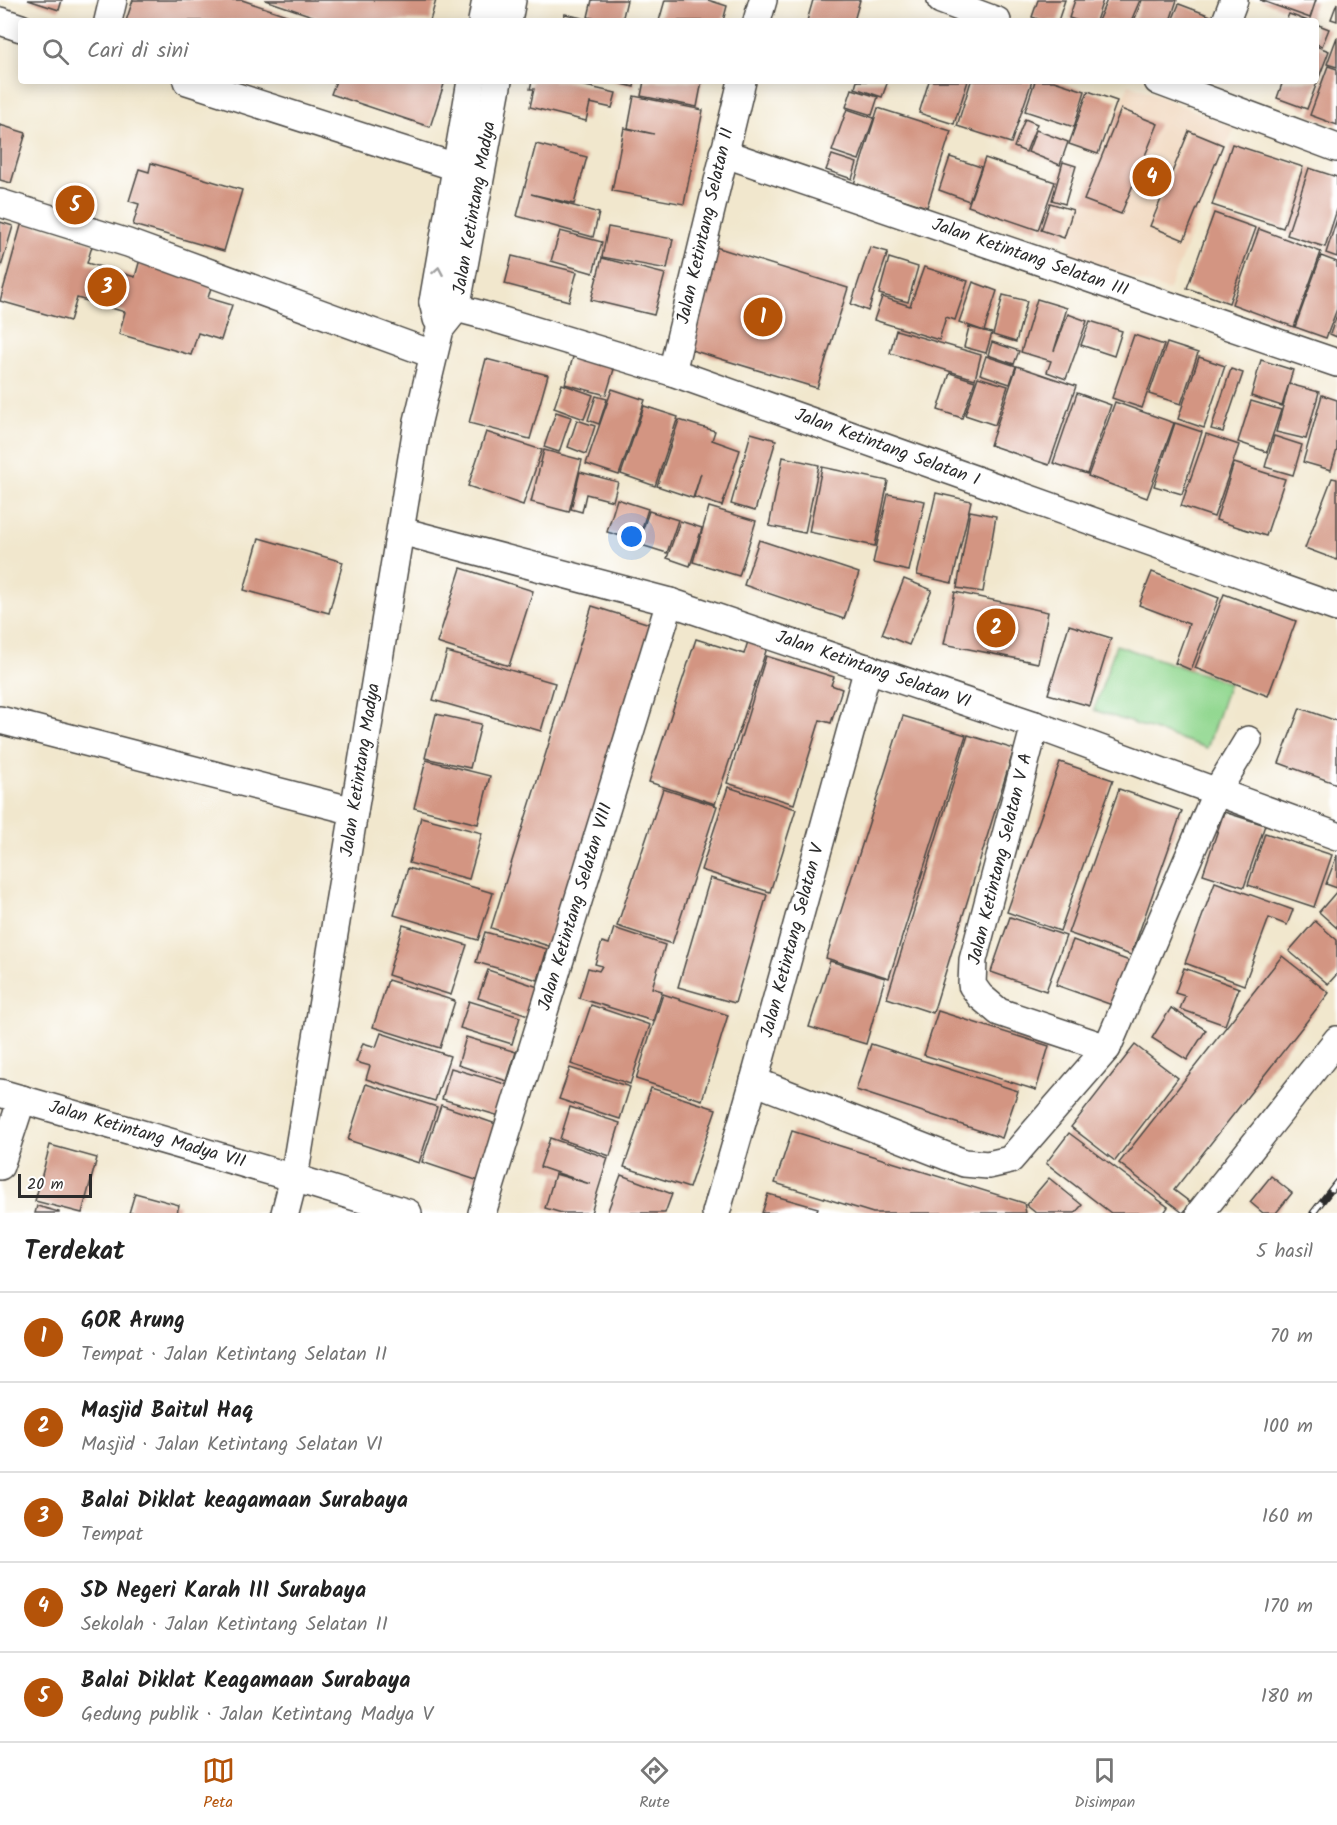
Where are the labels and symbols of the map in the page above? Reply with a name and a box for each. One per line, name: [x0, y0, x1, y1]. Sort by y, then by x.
street label: Jalan Ketintang Madya: [445, 119, 505, 297]
street label: Jalan Ketintang Selatan II: [669, 125, 743, 327]
pin: 4: [1132, 154, 1172, 200]
pin: 5: [56, 182, 94, 228]
street label: Jalan Ketintang Selatan III: [928, 211, 1132, 305]
pin: 3: [88, 264, 126, 310]
one-way arrow: [431, 267, 444, 277]
pin: 1: [744, 294, 783, 340]
street label: Jalan Ketintang Selatan I: [790, 401, 984, 495]
your location: [617, 522, 646, 551]
pin: 2: [976, 606, 1016, 650]
street label: Jalan Ketintang Selatan VI: [771, 623, 975, 717]
street label: Jalan Ketintang Madya: [333, 681, 389, 859]
street label: Jalan Ketintang Selatan V A: [961, 750, 1041, 968]
street label: Jalan Ketintang Selatan VIII: [531, 800, 621, 1014]
street label: Jalan Ketintang Selatan V: [753, 840, 833, 1041]
street label: Jalan Ketintang Madya VII: [45, 1093, 249, 1177]
scale bar: [18, 1171, 92, 1198]

